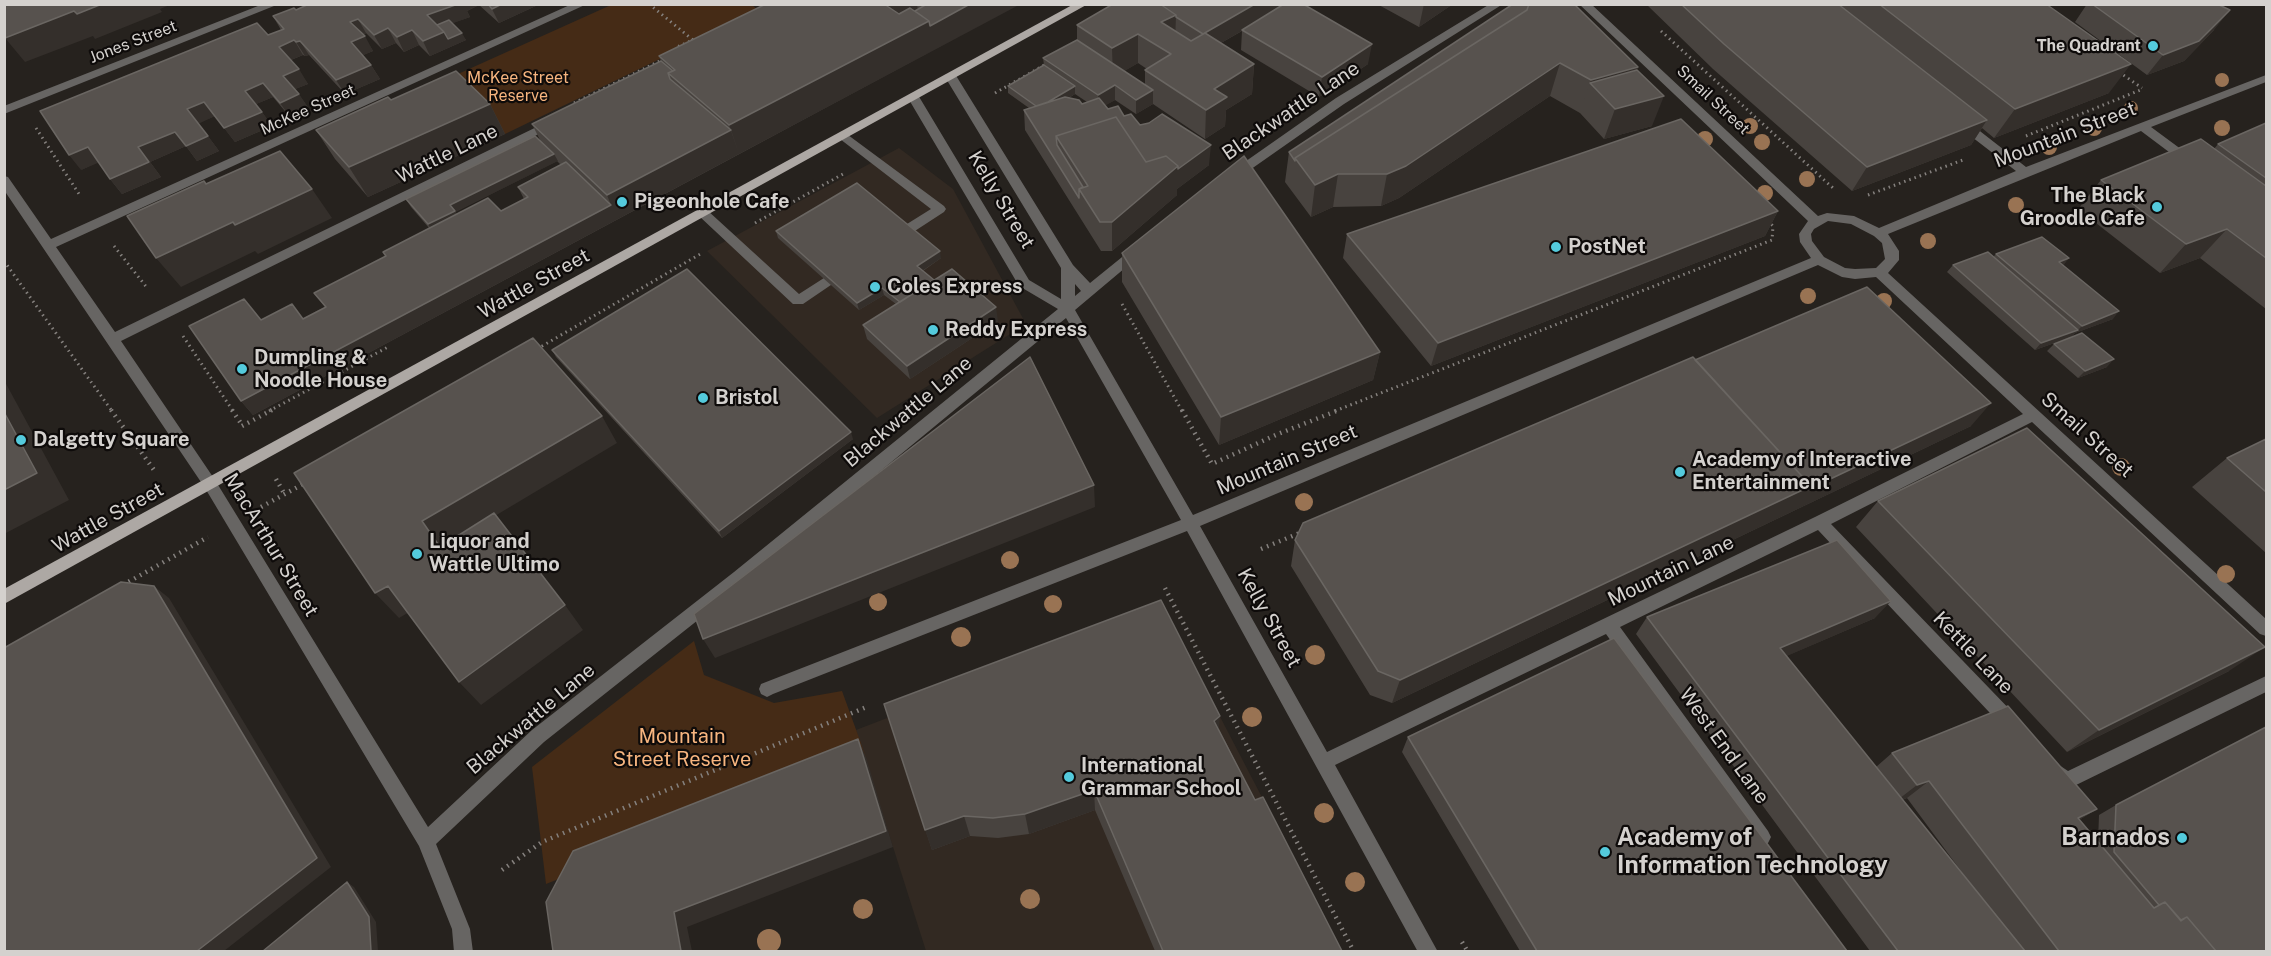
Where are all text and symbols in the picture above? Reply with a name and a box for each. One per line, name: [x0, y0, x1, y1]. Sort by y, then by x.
street label: Jones Street: [87, 17, 179, 67]
place label: The Quadrant: [2037, 36, 2141, 56]
marker: The Quadrant: [2146, 39, 2160, 53]
street label: Blackwattle Lane: [1218, 56, 1364, 166]
street label: Smail Street: [1672, 61, 1754, 139]
park label: McKee Street Reserve: [467, 68, 569, 106]
street label: McKee Street: [258, 81, 358, 139]
street label: Mountain Street: [1991, 97, 2139, 173]
street label: Wattle Lane: [392, 119, 502, 189]
street label: Kelly Street: [962, 147, 1040, 253]
place label: The Black Groodle Cafe: [2020, 184, 2145, 231]
place label: Pigeonhole Cafe: [634, 190, 790, 214]
marker: Pigeonhole Cafe: [615, 195, 629, 209]
marker: The Black Groodle Cafe: [2150, 200, 2164, 214]
place label: PostNet: [1568, 235, 1646, 259]
marker: PostNet: [1549, 240, 1563, 254]
street label: Wattle Street: [474, 244, 594, 324]
place label: Coles Express: [887, 275, 1023, 299]
marker: Coles Express: [868, 280, 882, 294]
place label: Reddy Express: [945, 318, 1087, 342]
marker: Reddy Express: [926, 323, 940, 337]
place label: Dumpling & Noodle House: [254, 346, 387, 393]
street label: Blackwattle Lane: [839, 351, 977, 473]
marker: Dumpling & Noodle House: [235, 362, 249, 376]
place label: Bristol: [715, 386, 779, 410]
street label: Smail Street: [2036, 387, 2138, 483]
marker: Bristol: [696, 391, 710, 405]
street label: Mountain Street: [1213, 420, 1361, 500]
place label: Dalgetty Square: [33, 428, 190, 452]
marker: Dalgetty Square: [14, 433, 28, 447]
place label: Academy of Interactive Entertainment: [1692, 448, 1912, 495]
marker: Academy of Interactive Entertainment: [1673, 465, 1687, 479]
street label: MacArthur Street: [219, 469, 323, 621]
street label: Wattle Street: [48, 478, 168, 558]
place label: Liquor and Wattle Ultimo: [429, 530, 560, 577]
street label: Mountain Lane: [1604, 530, 1738, 612]
marker: Liquor and Wattle Ultimo: [410, 547, 424, 561]
street label: Kelly Street: [1232, 564, 1306, 672]
street label: Kettle Lane: [1928, 607, 2018, 699]
street label: Blackwattle Lane: [462, 658, 600, 780]
street label: West End Lane: [1674, 683, 1774, 809]
park label: Mountain Street Reserve: [613, 725, 751, 772]
place label: International Grammar School: [1081, 754, 1241, 801]
marker: International Grammar School: [1062, 770, 1076, 784]
place label: Academy of Information Technology: [1617, 824, 1888, 880]
place label: Barnados: [2061, 824, 2170, 852]
marker: Barnados: [2175, 831, 2189, 845]
marker: Academy of Information Technology: [1598, 845, 1612, 859]

